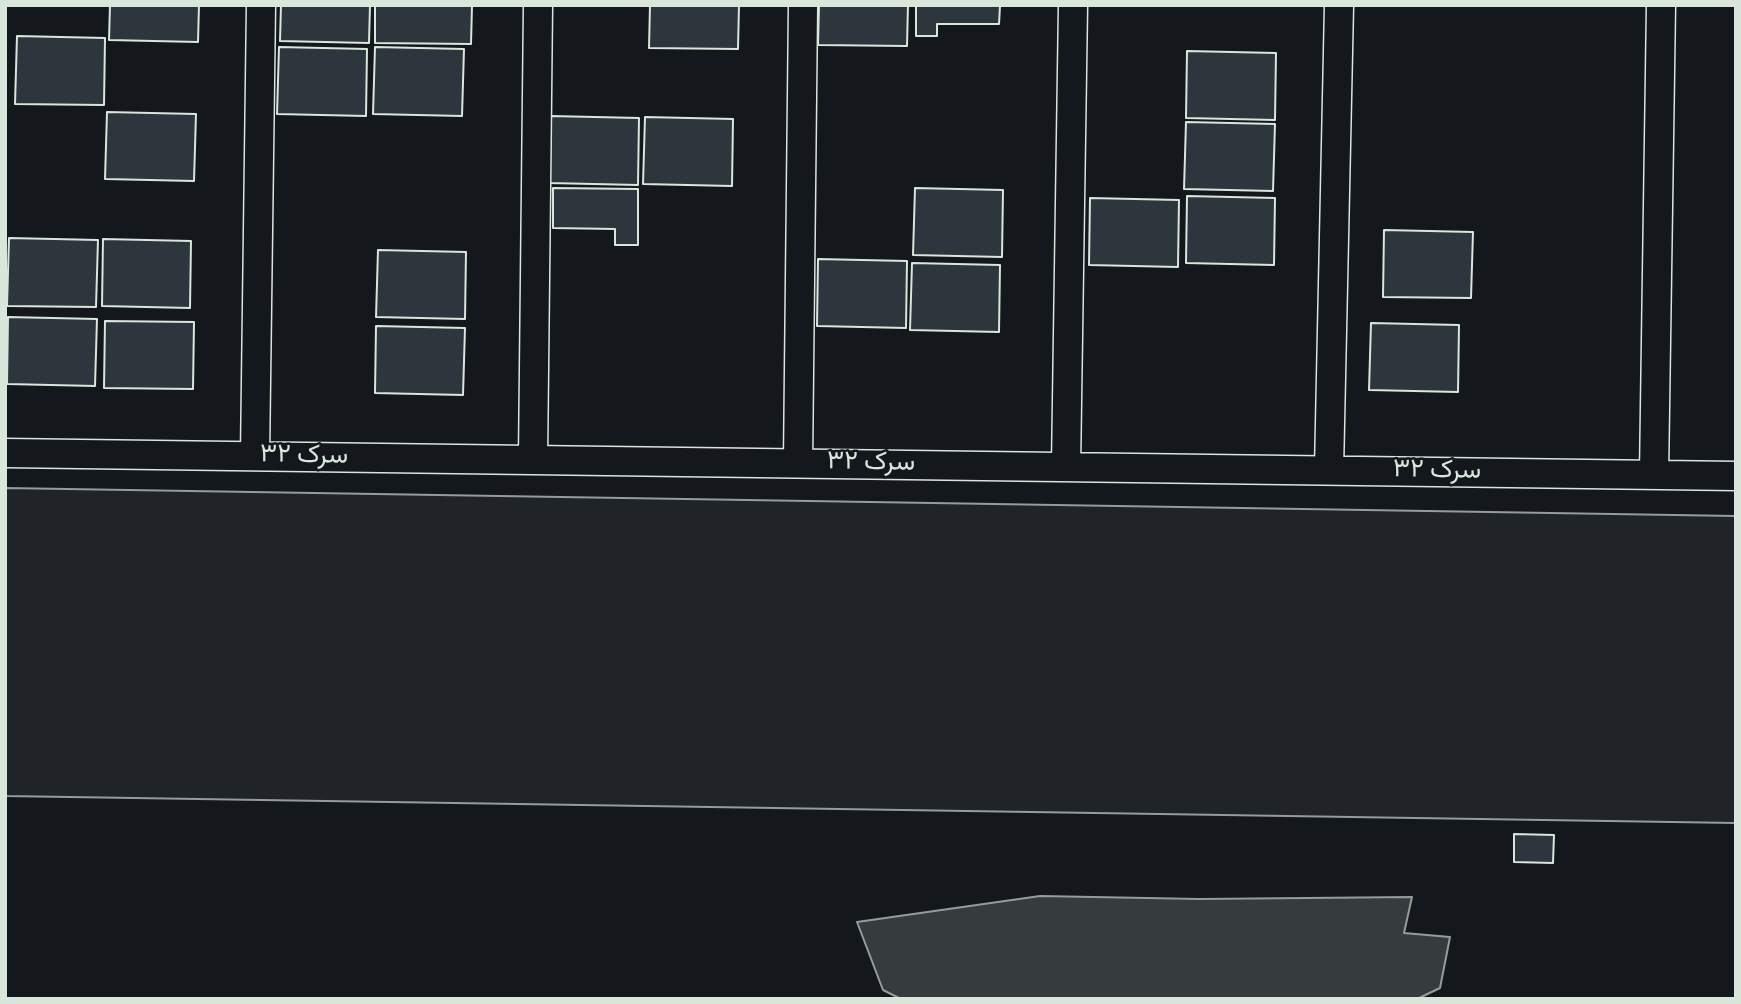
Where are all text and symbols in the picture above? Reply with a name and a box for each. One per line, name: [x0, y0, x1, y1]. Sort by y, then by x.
street label: سرک ۳۲: [260, 441, 348, 473]
street label: سرک ۳۲: [827, 448, 915, 480]
street label: سرک ۳۲: [1393, 456, 1481, 488]

